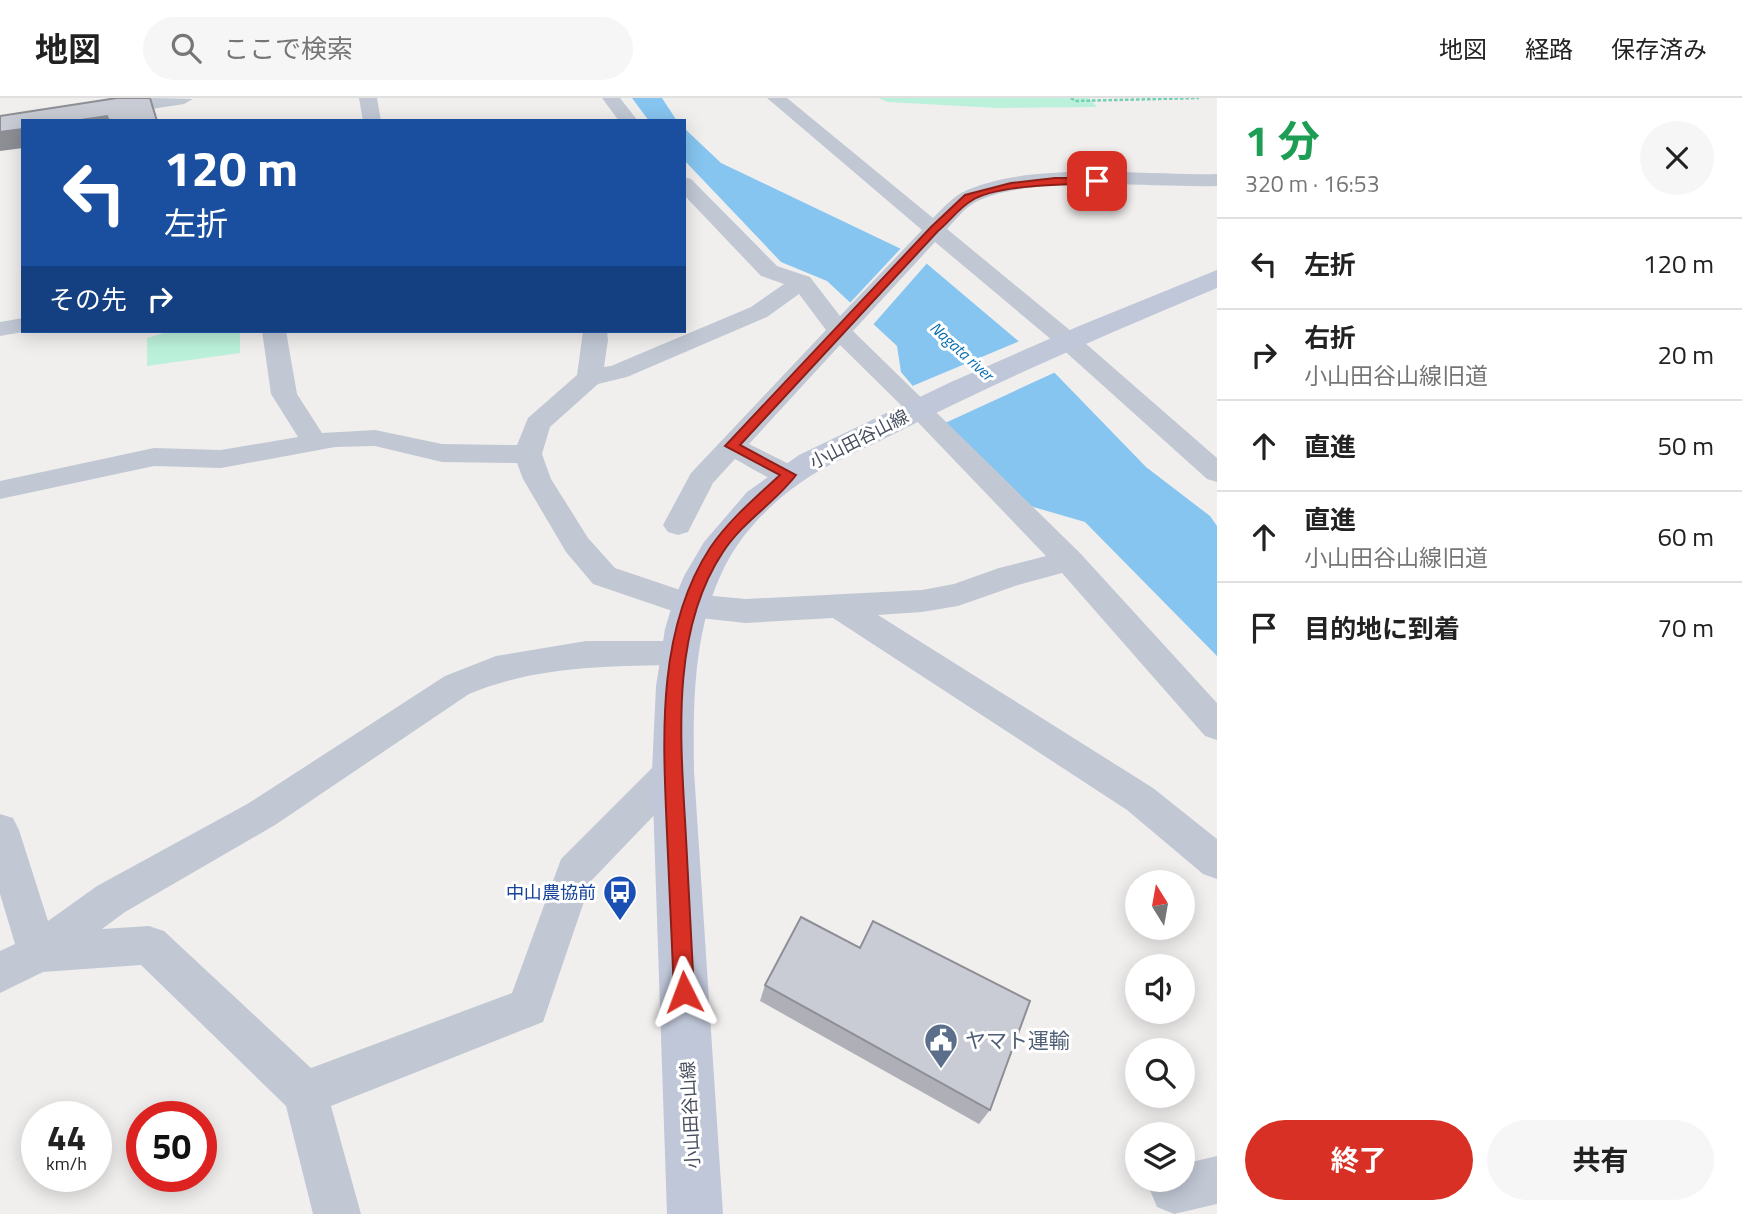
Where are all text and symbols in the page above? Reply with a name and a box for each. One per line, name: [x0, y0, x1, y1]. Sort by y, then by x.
search box: [143, 17, 633, 80]
text: 地図: [35, 24, 101, 74]
icon: search: [167, 29, 205, 67]
text: ここで検索: [223, 29, 353, 68]
text: 地図: [1439, 31, 1487, 67]
text: 経路: [1525, 31, 1573, 67]
text: 保存済み: [1611, 31, 1707, 67]
text: 1 分: [1245, 108, 1320, 172]
button: close: [1640, 121, 1714, 195]
text: 120 m: [164, 130, 298, 205]
icon: left: [49, 147, 140, 238]
pin: [1067, 151, 1127, 211]
icon: arrive: [1078, 162, 1116, 200]
text: 320 m · 16:53: [1245, 166, 1380, 201]
text: 左折: [164, 199, 228, 247]
text: 120 m: [1643, 244, 1714, 283]
icon: left: [1245, 245, 1283, 283]
text: 左折: [1304, 245, 1356, 284]
text: その先: [49, 280, 127, 319]
icon: right: [141, 280, 179, 318]
water label: Nagata river: [925, 316, 1000, 387]
text: 右折: [1304, 318, 1356, 357]
text: 20 m: [1657, 335, 1714, 374]
icon: right: [1245, 336, 1283, 374]
text: 小山田谷山線旧道: [1304, 358, 1488, 393]
street label: 小山田谷山線: [805, 402, 913, 476]
text: 50 m: [1657, 426, 1714, 465]
icon: ahead: [1245, 427, 1283, 465]
text: 直進: [1304, 427, 1356, 466]
text: 直進: [1304, 500, 1356, 539]
text: 60 m: [1657, 517, 1714, 556]
icon: ahead: [1245, 518, 1283, 556]
text: 小山田谷山線旧道: [1304, 540, 1488, 575]
text: 70 m: [1657, 608, 1714, 647]
icon: arrive: [1245, 609, 1283, 647]
text: 目的地に到着: [1304, 609, 1460, 648]
north arrow: [1125, 870, 1195, 940]
map controls: [1125, 870, 1195, 1192]
bus stop icon: 中山農協前: [601, 873, 639, 922]
place label: 中山農協前: [506, 879, 596, 906]
button: sound: [1125, 954, 1195, 1024]
position arrow: [647, 955, 721, 1029]
public building icon: ヤマト運輸: [922, 1021, 960, 1070]
place label: ヤマト運輸: [965, 1024, 1070, 1056]
button: search: [1125, 1038, 1195, 1108]
street label: 小山田谷山線: [674, 1060, 706, 1170]
speed limit sign: 50: [126, 1101, 217, 1192]
text: 44: [47, 1110, 86, 1164]
button: 終了: [1245, 1120, 1473, 1200]
button: 共有: [1487, 1120, 1714, 1200]
button: layers: [1125, 1122, 1195, 1192]
text: km/h: [46, 1150, 87, 1177]

